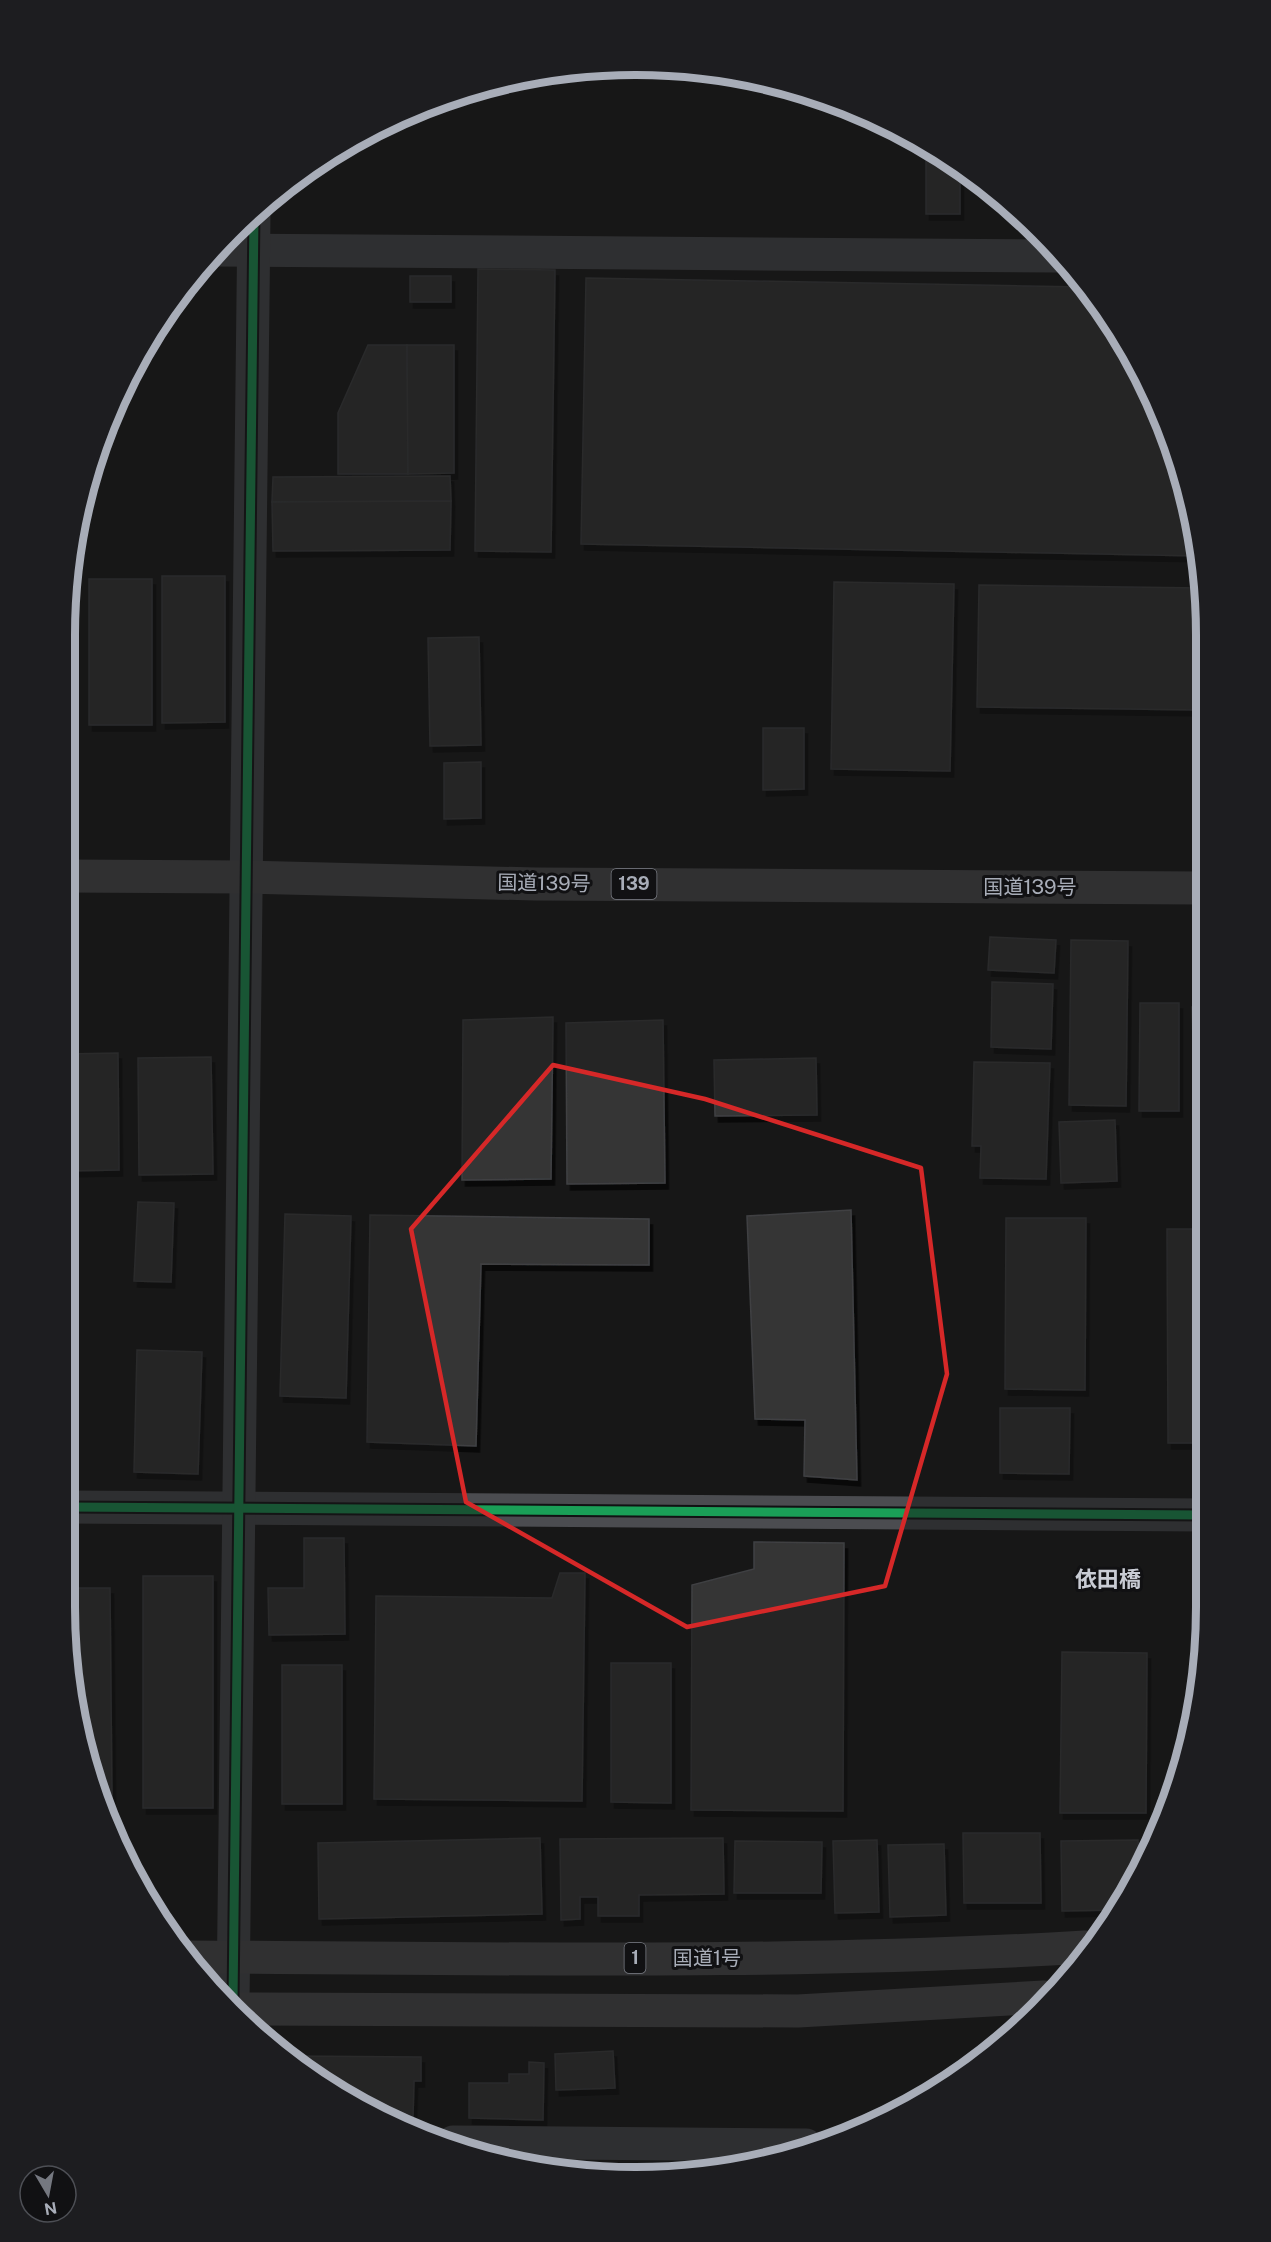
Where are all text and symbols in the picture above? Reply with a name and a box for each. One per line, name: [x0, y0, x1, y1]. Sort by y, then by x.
road number: 139: [612, 869, 656, 899]
street label: 国道139号: [497, 870, 591, 896]
street label: 国道139号: [983, 875, 1077, 899]
district label: 依田橋: [1075, 1566, 1141, 1592]
road number: 1: [624, 1943, 646, 1973]
street label: 国道1号: [673, 1946, 741, 1970]
north arrow: [18, 2164, 78, 2224]
text: N: [43, 2198, 58, 2219]

